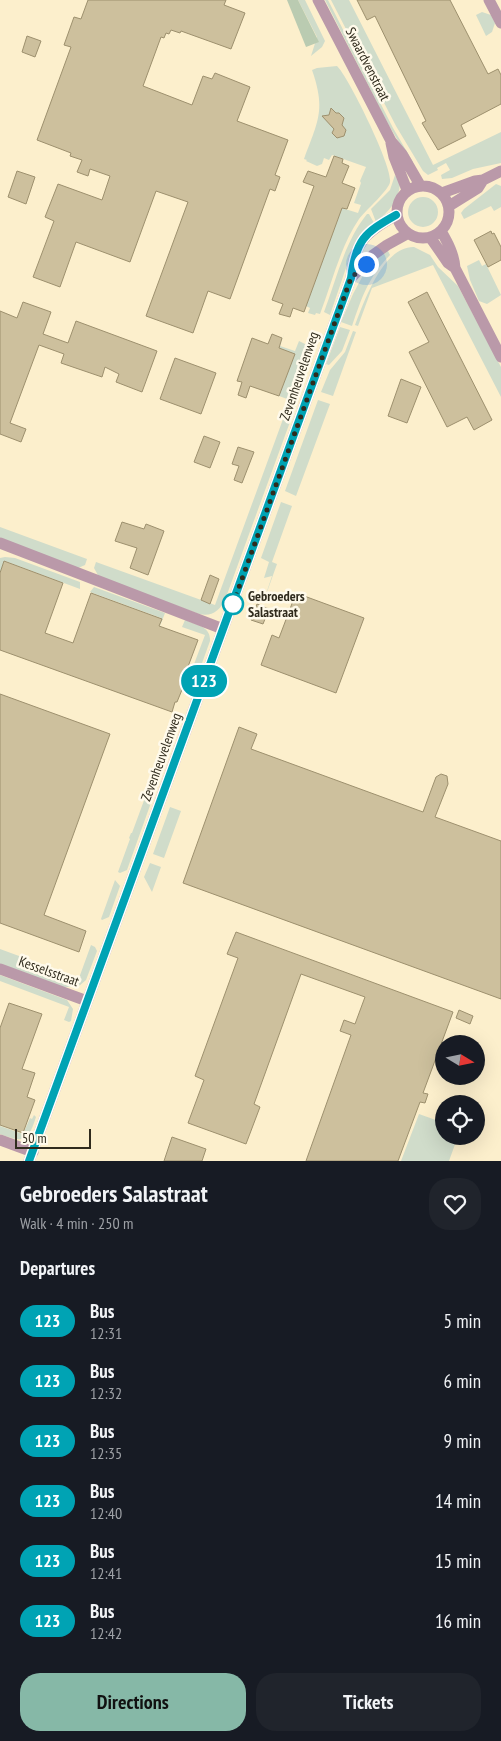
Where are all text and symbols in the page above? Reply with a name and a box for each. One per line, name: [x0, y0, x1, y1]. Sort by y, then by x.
street label: Swaardvenstraat: [342, 24, 394, 104]
your location: [354, 252, 379, 277]
street label: Zevenheuvelenweg: [275, 329, 323, 423]
place label: Gebroeders Salastraat: [248, 587, 305, 621]
marker: Gebroeders Salastraat: [222, 593, 244, 615]
line badge: 123: [175, 665, 233, 697]
text: 123: [191, 669, 217, 692]
street label: Zevenheuvelenweg: [137, 710, 185, 804]
street label: Kesselsstraat: [16, 952, 82, 990]
north arrow: [435, 1035, 485, 1085]
map controls: [435, 1035, 485, 1145]
button: locate: [435, 1095, 485, 1145]
scale bar: [15, 1126, 91, 1149]
text: 50 m: [22, 1129, 47, 1147]
text: Gebroeders Salastraat: [20, 1178, 208, 1209]
button: heart: [429, 1178, 481, 1230]
text: Walk · 4 min · 250 m: [20, 1213, 133, 1233]
text: Departures: [20, 1256, 95, 1280]
text: Bus: [90, 1299, 114, 1323]
text: 123: [35, 1309, 60, 1332]
text: 5 min: [444, 1309, 481, 1333]
text: 12:31: [90, 1323, 122, 1343]
text: Bus: [90, 1359, 114, 1383]
text: 123: [35, 1369, 60, 1392]
text: 6 min: [444, 1369, 481, 1393]
text: 12:32: [90, 1383, 122, 1403]
text: Bus: [90, 1419, 114, 1443]
text: 123: [35, 1429, 60, 1452]
text: 9 min: [444, 1429, 481, 1453]
text: 12:35: [90, 1443, 122, 1463]
text: Bus: [90, 1479, 114, 1503]
text: 123: [35, 1489, 60, 1512]
text: 14 min: [435, 1489, 481, 1513]
text: 12:40: [90, 1503, 122, 1523]
text: Bus: [90, 1539, 114, 1563]
text: 123: [35, 1549, 60, 1572]
text: 15 min: [435, 1549, 481, 1573]
text: 12:41: [90, 1563, 122, 1583]
text: Bus: [90, 1599, 114, 1623]
text: 123: [35, 1609, 60, 1632]
text: 16 min: [435, 1609, 481, 1633]
text: 12:42: [90, 1623, 122, 1643]
button: Directions: [20, 1673, 246, 1731]
button: Tickets: [256, 1673, 481, 1731]

